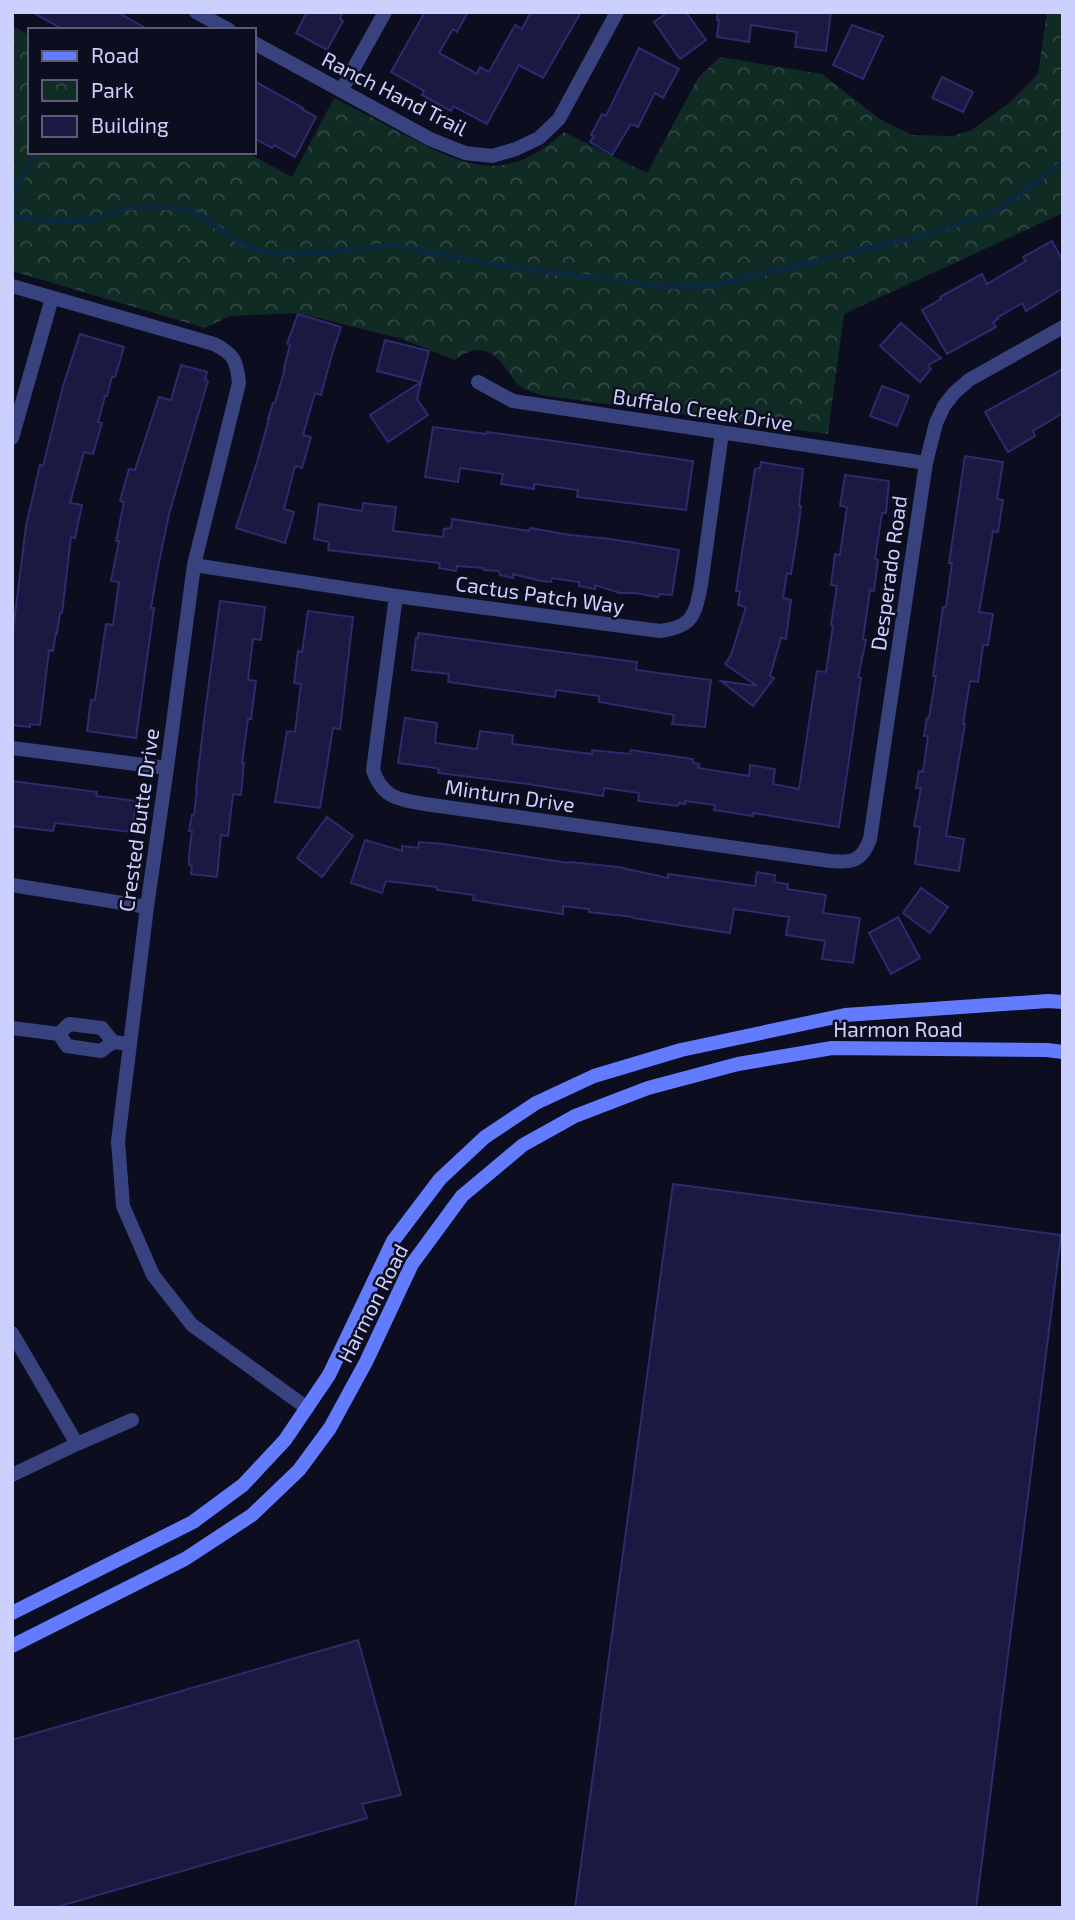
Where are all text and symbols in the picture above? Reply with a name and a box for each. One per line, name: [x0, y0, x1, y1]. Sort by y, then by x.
legend: [28, 28, 256, 154]
text: Road: [91, 42, 139, 67]
street label: Ranch Hand Trail: [318, 46, 472, 141]
text: Park: [91, 77, 134, 102]
text: Building: [91, 112, 169, 137]
street label: Buffalo Creek Drive: [611, 382, 795, 436]
street label: Desperado Road: [865, 494, 911, 652]
street label: Cactus Patch Way: [454, 570, 626, 618]
street label: Crested Butte Drive: [113, 727, 163, 913]
street label: Minturn Drive: [443, 774, 577, 816]
street label: Harmon Road: [833, 1016, 963, 1041]
street label: Harmon Road: [331, 1240, 413, 1366]

